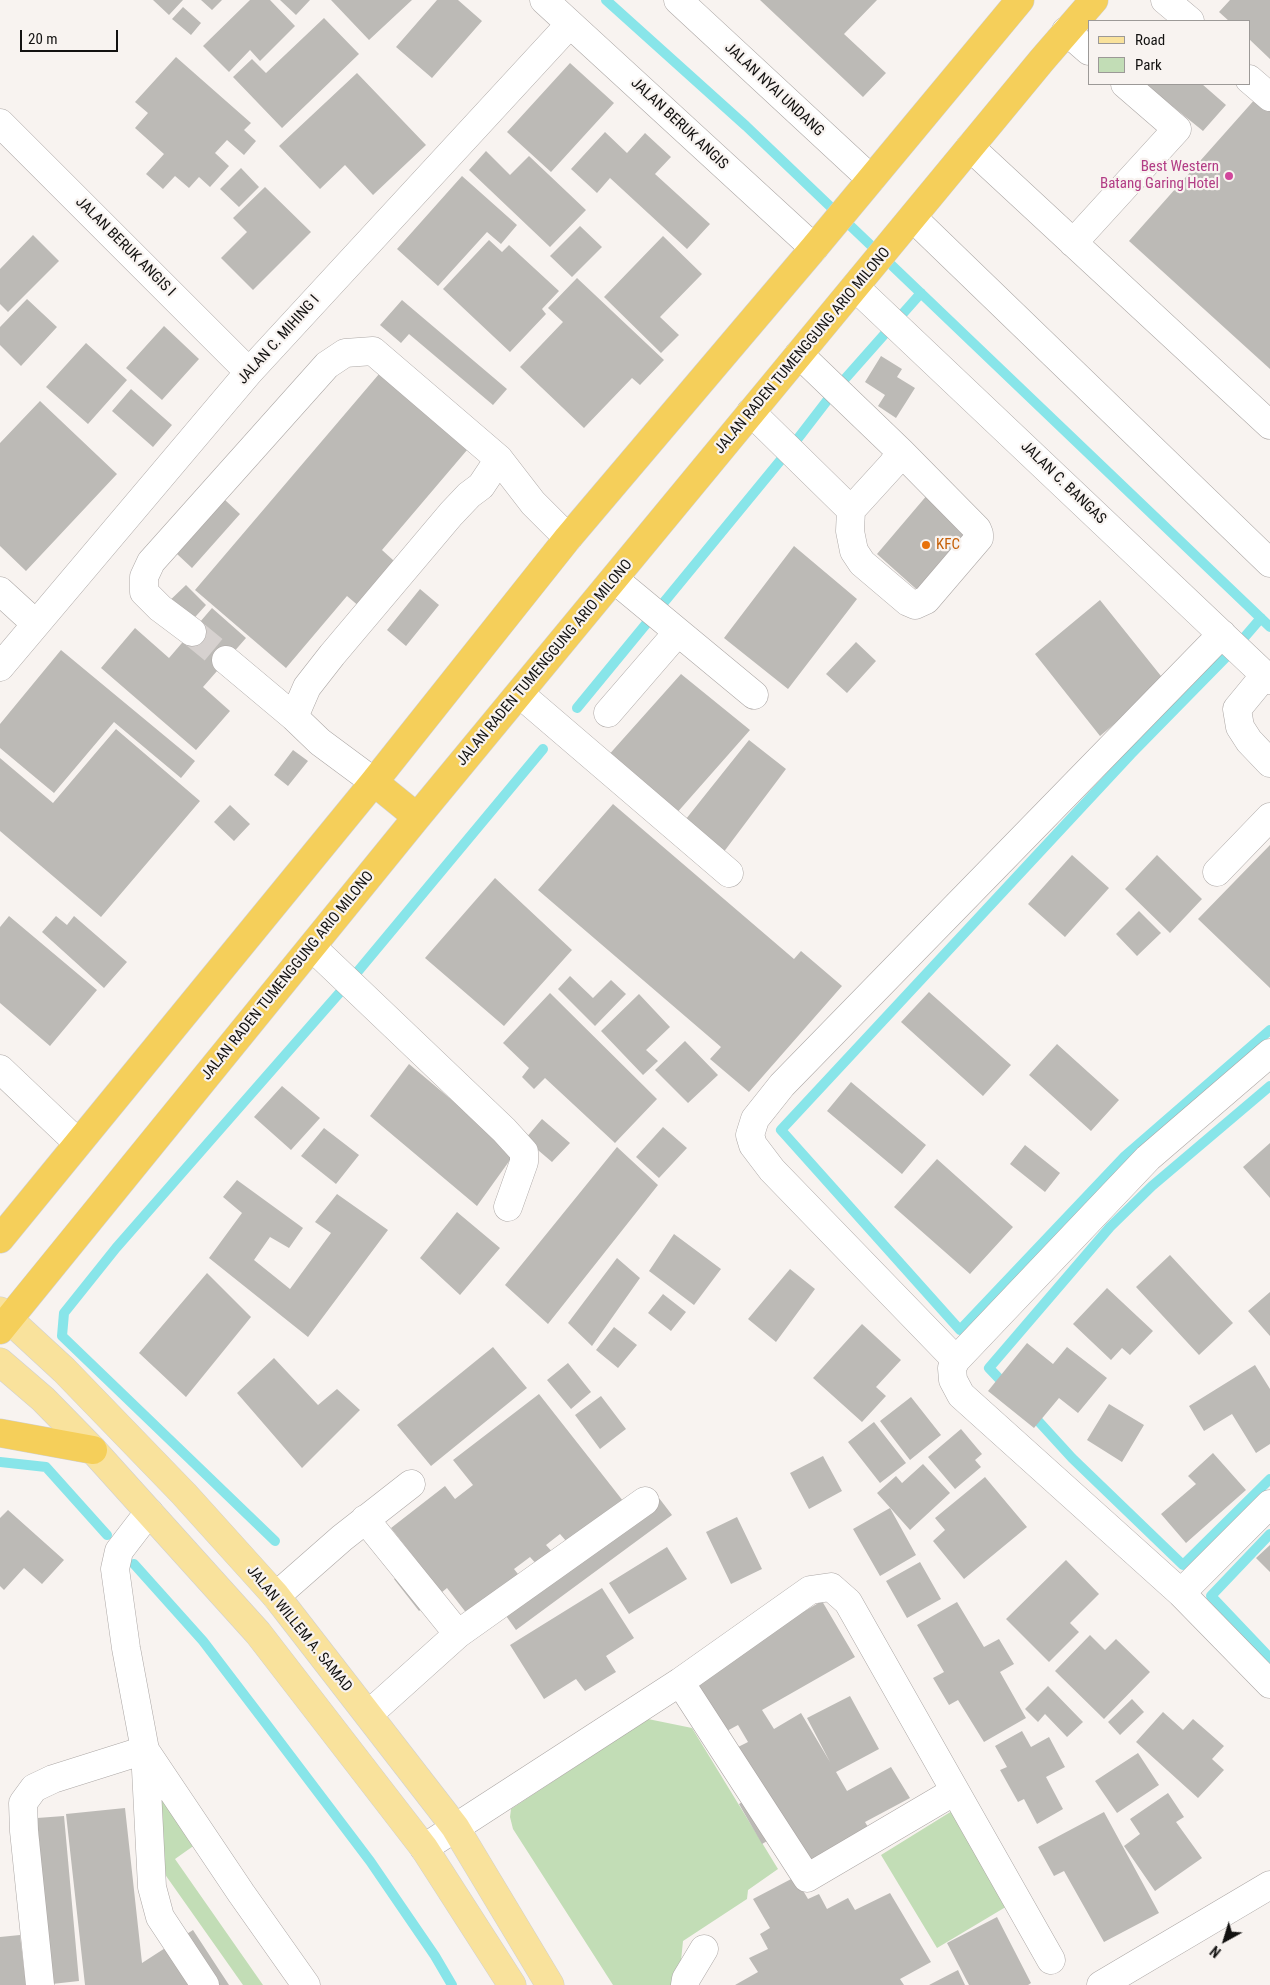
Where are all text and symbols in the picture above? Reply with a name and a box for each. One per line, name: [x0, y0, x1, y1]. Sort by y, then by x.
scale bar: [22, 20, 120, 52]
legend: [1088, 20, 1250, 85]
text: 20 m: [28, 30, 58, 48]
text: Road: [1135, 31, 1165, 49]
street label: JALAN NYAI UNDANG: [721, 39, 827, 141]
text: Park: [1135, 56, 1162, 74]
street label: JALAN BERUK ANGIS: [627, 74, 731, 174]
place label: Best Western Batang Garing Hotel: [1100, 158, 1219, 193]
marker: Best Western Batang Garing Hotel: [1223, 170, 1235, 182]
street label: JALAN BERUK ANGIS I: [71, 193, 179, 301]
street label: JALAN RADEN TUMENGGUNG ARIO MILONO: [711, 244, 895, 458]
street label: JALAN C. MIHING I: [234, 292, 324, 388]
street label: JALAN C. BANGAS: [1017, 438, 1109, 528]
place label: KFC: [936, 536, 960, 554]
marker: KFC: [920, 539, 932, 551]
street label: JALAN RADEN TUMENGGUNG ARIO MILONO: [453, 556, 637, 770]
street label: JALAN RADEN TUMENGGUNG ARIO MILONO: [198, 868, 378, 1084]
street label: JALAN WILLEM A. SAMAD: [243, 1562, 355, 1696]
north arrow: [1200, 1915, 1250, 1965]
text: N: [1207, 1943, 1224, 1961]

